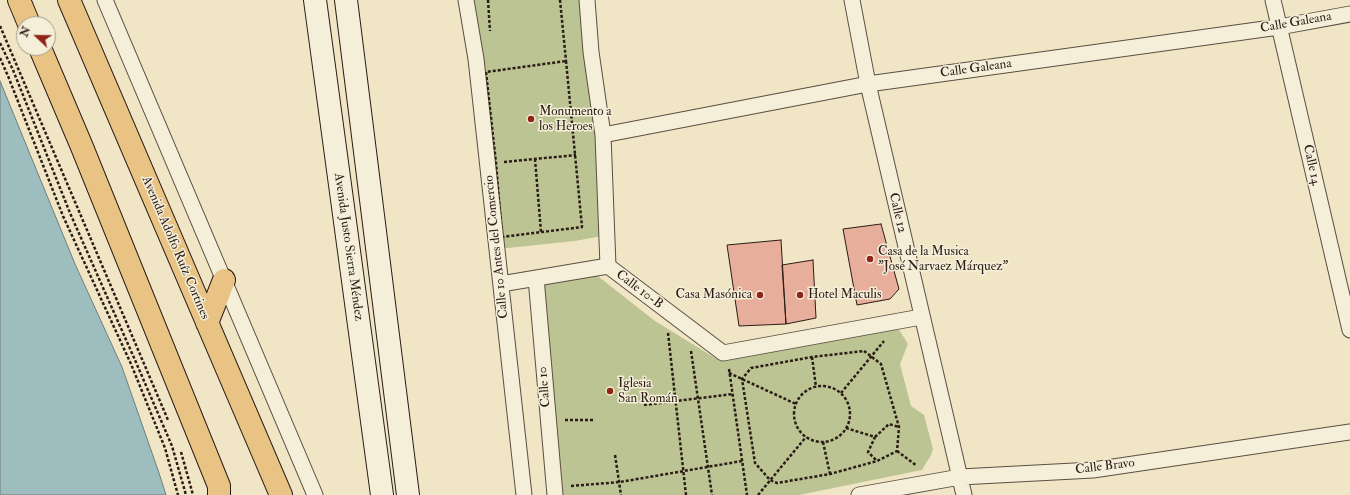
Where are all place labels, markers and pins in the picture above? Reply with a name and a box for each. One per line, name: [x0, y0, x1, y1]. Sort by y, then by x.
place label: Monumento a los Heroes: [539, 104, 612, 135]
marker: Monumento a los Heroes: [526, 114, 536, 124]
place label: Casa de la Musica "José Narvaez Márquez": [878, 244, 1008, 275]
marker: Casa de la Musica "José Narvaez Márquez": [865, 254, 875, 264]
place label: Casa Masónica: [675, 287, 752, 303]
place label: Hotel Maculis: [808, 287, 882, 303]
marker: Casa Masónica: [755, 290, 765, 300]
marker: Hotel Maculis: [795, 290, 805, 300]
place label: Iglesia San Román: [618, 376, 678, 407]
marker: Iglesia San Román: [605, 386, 615, 396]

